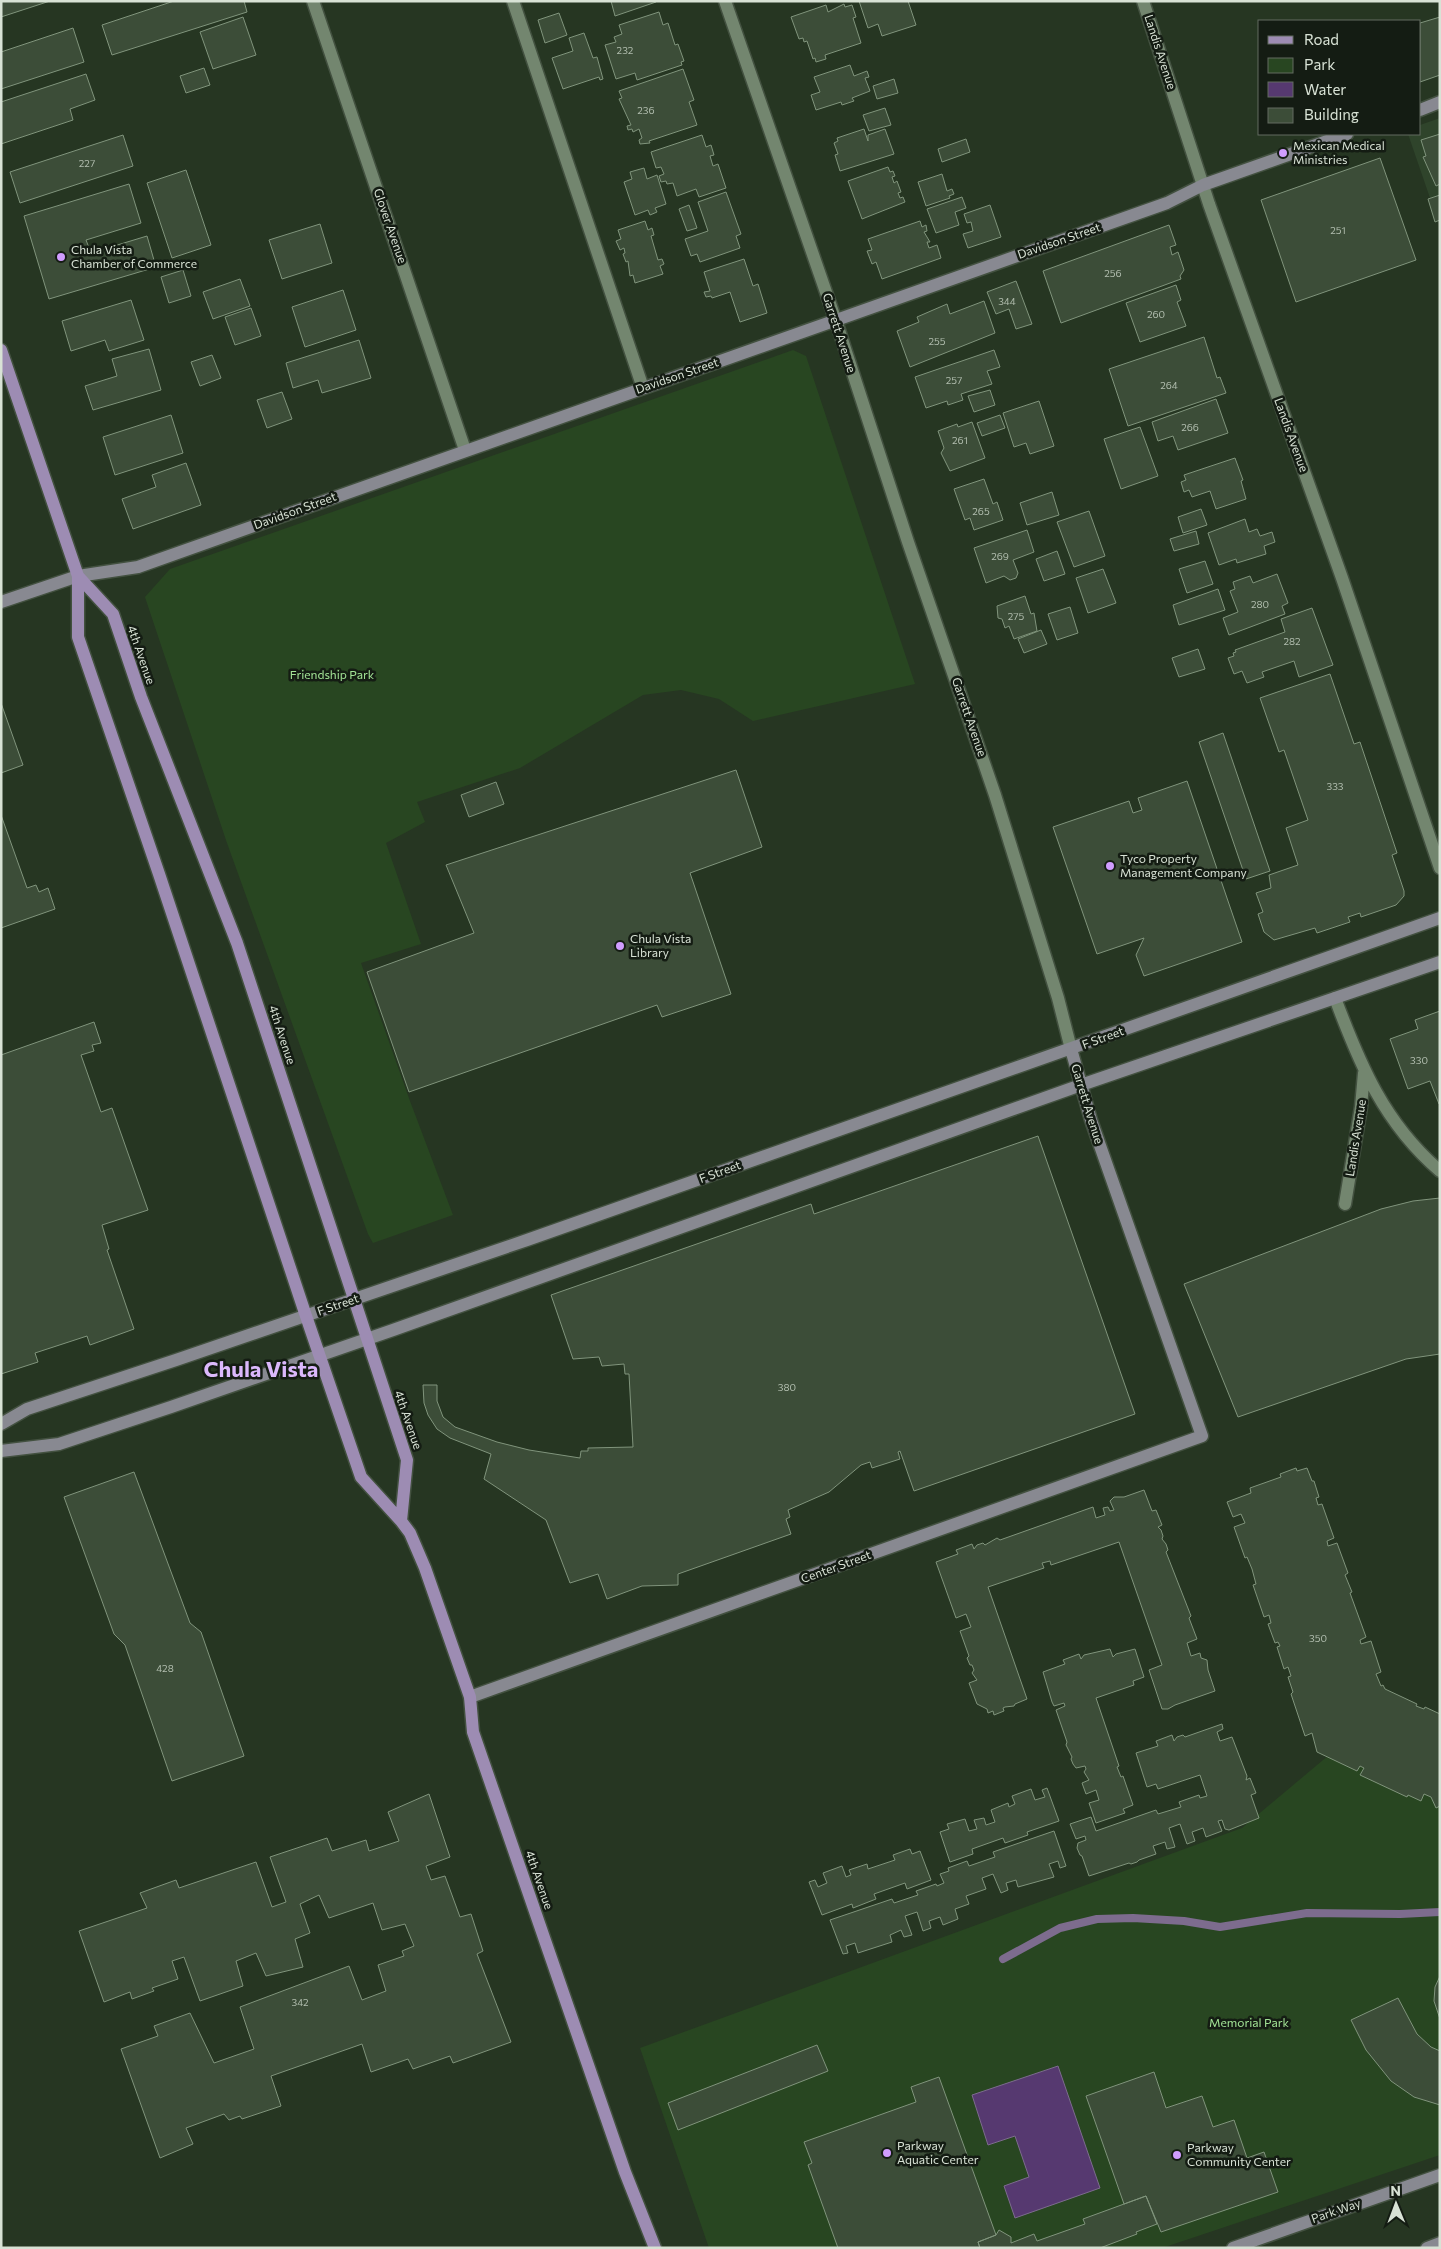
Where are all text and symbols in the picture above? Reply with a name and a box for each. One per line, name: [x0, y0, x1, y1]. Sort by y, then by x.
street label: Landis Avenue: [1142, 13, 1180, 91]
legend: [1258, 20, 1421, 135]
text: Road: [1304, 30, 1339, 48]
house number: 232: [617, 44, 634, 56]
text: Park: [1304, 55, 1335, 73]
text: Water: [1304, 80, 1346, 98]
house number: 236: [637, 104, 655, 116]
text: Building: [1304, 105, 1359, 123]
place label: Mexican Medical Ministries: [1293, 138, 1385, 166]
marker: Mexican Medical Ministries: [1277, 147, 1289, 159]
house number: 227: [79, 157, 95, 169]
street label: Glover Avenue: [372, 186, 410, 265]
street label: Davidson Street: [1015, 219, 1102, 261]
house number: 251: [1330, 224, 1346, 236]
place label: Chula Vista Chamber of Commerce: [71, 242, 197, 270]
marker: Chula Vista Chamber of Commerce: [55, 251, 67, 263]
house number: 256: [1104, 267, 1122, 279]
street label: Garrett Avenue: [820, 291, 859, 374]
house number: 344: [998, 295, 1016, 307]
house number: 260: [1147, 308, 1165, 320]
house number: 255: [928, 335, 946, 347]
street label: Davidson Street: [633, 354, 720, 396]
house number: 257: [946, 374, 962, 386]
house number: 264: [1160, 379, 1178, 391]
street label: Landis Avenue: [1272, 396, 1312, 474]
house number: 266: [1181, 421, 1199, 433]
house number: 261: [952, 434, 968, 446]
street label: Davidson Street: [251, 489, 338, 531]
house number: 265: [972, 505, 990, 517]
house number: 269: [991, 550, 1009, 562]
house number: 280: [1251, 598, 1269, 610]
house number: 275: [1008, 610, 1025, 622]
street label: 4th Avenue: [125, 623, 159, 686]
house number: 282: [1283, 635, 1301, 647]
park label: Friendship Park: [290, 667, 375, 681]
street label: Garrett Avenue: [950, 675, 990, 758]
house number: 333: [1326, 780, 1344, 792]
place label: Tyco Property Management Company: [1120, 851, 1247, 879]
marker: Tyco Property Management Company: [1104, 860, 1116, 872]
place label: Chula Vista Library: [630, 931, 691, 959]
marker: Chula Vista Library: [614, 940, 626, 952]
street label: 4th Avenue: [267, 1003, 299, 1066]
street label: F Street: [1080, 1023, 1125, 1051]
house number: 330: [1410, 1054, 1428, 1066]
street label: Garrett Avenue: [1069, 1062, 1107, 1145]
street label: Landis Avenue: [1342, 1098, 1368, 1177]
street label: F Street: [697, 1157, 742, 1185]
street label: F Street: [315, 1290, 360, 1318]
district label: Chula Vista: [204, 1355, 318, 1382]
house number: 380: [778, 1381, 796, 1393]
street label: 4th Avenue: [392, 1388, 426, 1451]
street label: Center Street: [799, 1547, 873, 1585]
house number: 350: [1309, 1632, 1327, 1644]
house number: 428: [156, 1662, 174, 1674]
street label: 4th Avenue: [523, 1848, 557, 1911]
house number: 342: [291, 1996, 309, 2008]
park label: Memorial Park: [1209, 2015, 1290, 2029]
place label: Parkway Aquatic Center: [897, 2138, 979, 2166]
place label: Parkway Community Center: [1187, 2140, 1291, 2168]
marker: Parkway Aquatic Center: [881, 2147, 893, 2159]
marker: Parkway Community Center: [1171, 2149, 1183, 2161]
north arrow: [1371, 2179, 1421, 2229]
text: N: [1390, 2182, 1401, 2199]
street label: Park Way: [1309, 2195, 1362, 2225]

